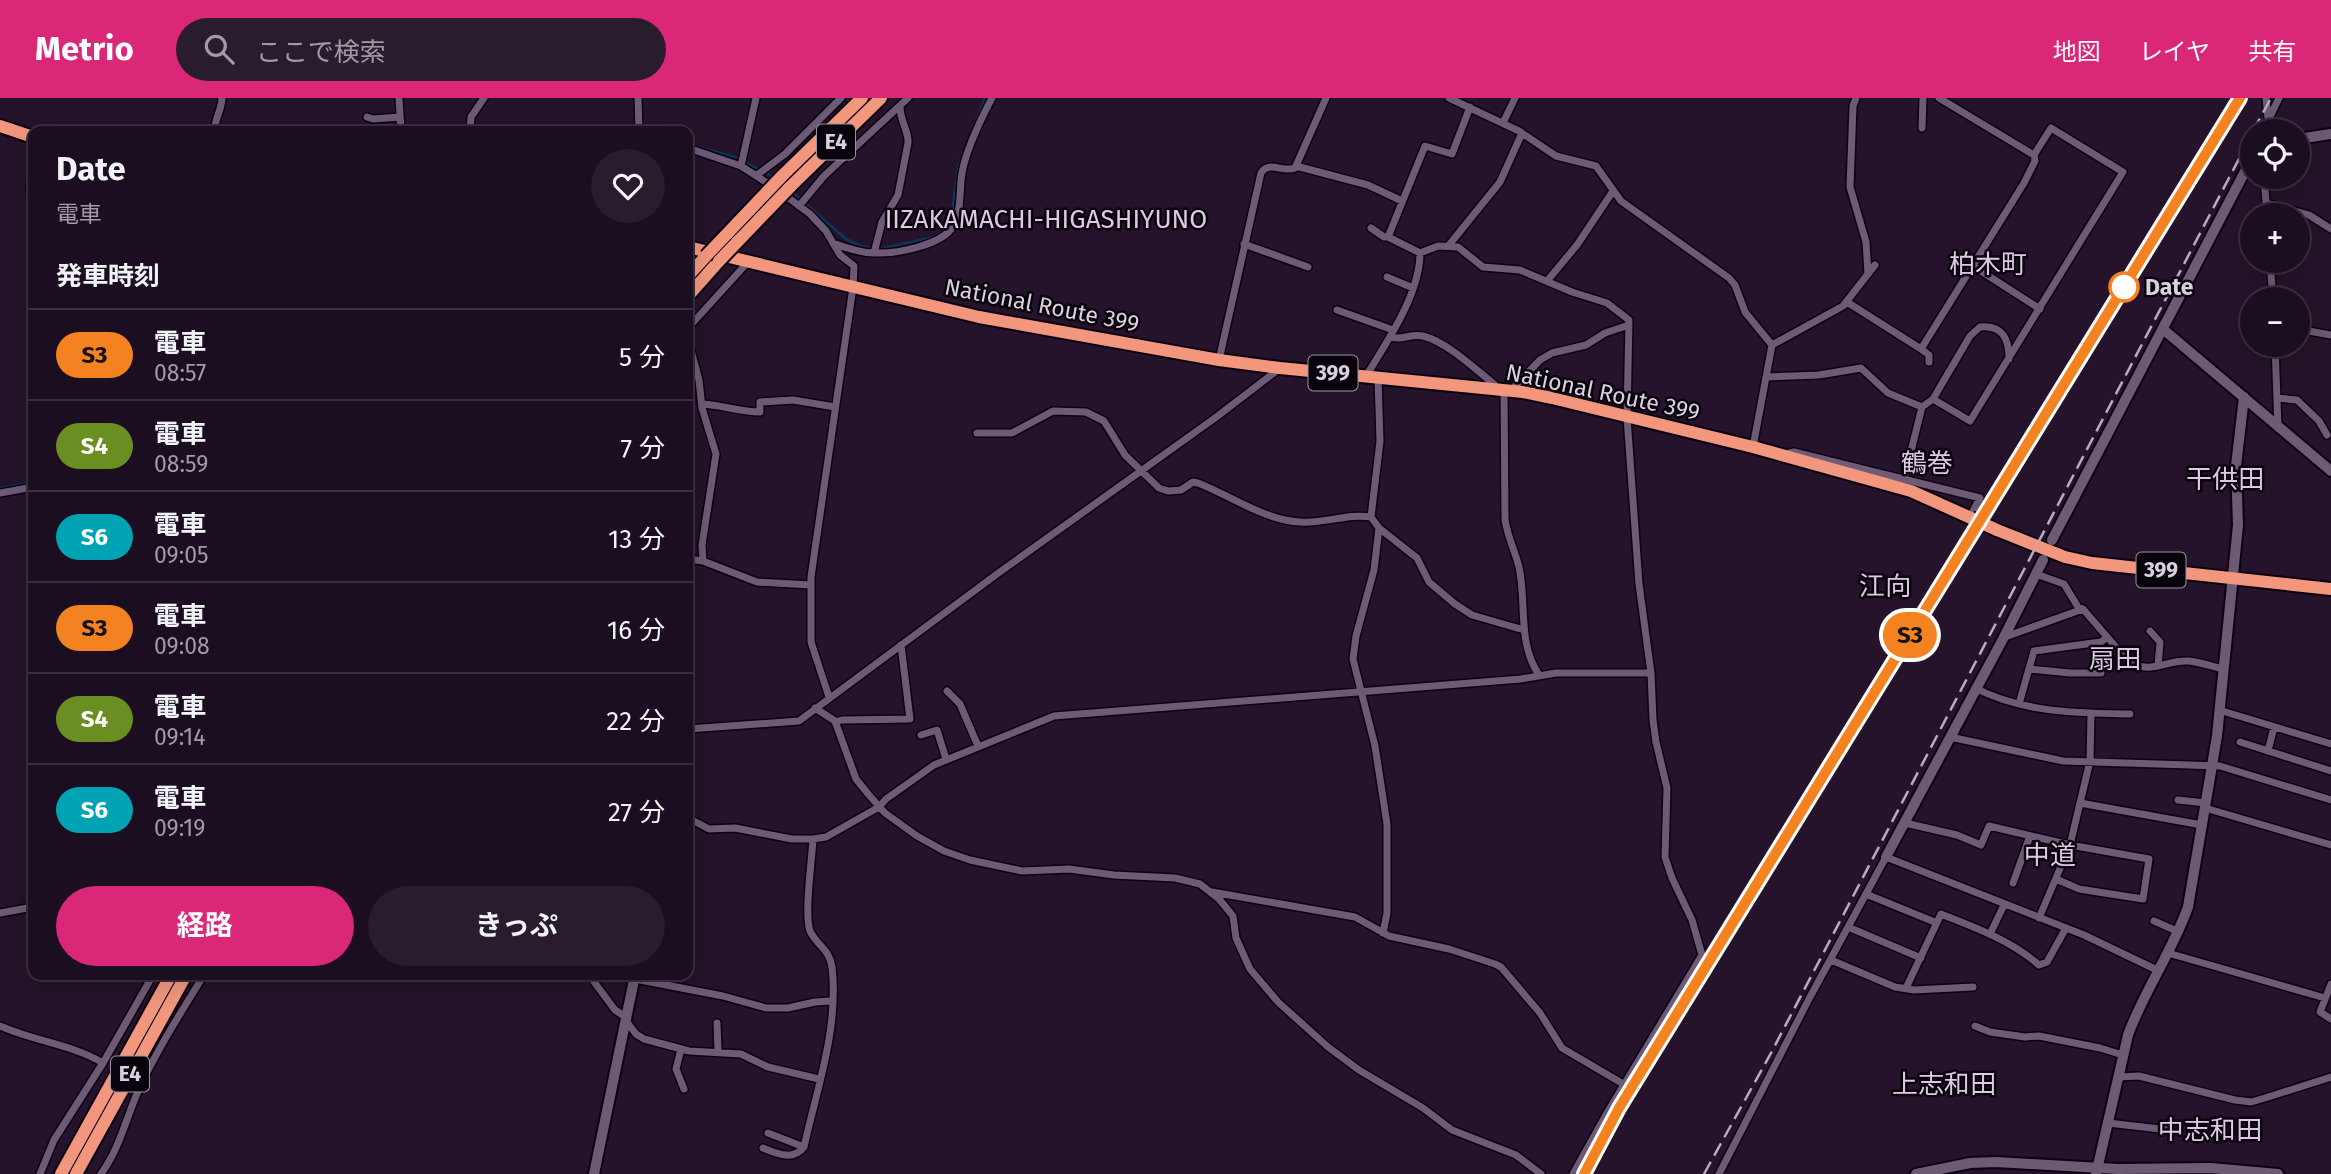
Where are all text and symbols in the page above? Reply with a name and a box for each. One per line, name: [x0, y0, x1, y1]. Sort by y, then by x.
search box: [176, 18, 666, 81]
text: Metrio: [35, 29, 134, 69]
icon: search: [200, 30, 238, 68]
text: ここで検索: [256, 37, 386, 68]
text: 地図: [2053, 38, 2101, 66]
text: レイヤ: [2139, 38, 2210, 66]
text: 共有: [2248, 38, 2296, 66]
map controls: [2240, 119, 2310, 357]
button: locate: [2240, 119, 2310, 189]
road number: E4: [817, 124, 855, 159]
text: Date: [56, 149, 126, 189]
button: heart: [591, 149, 665, 223]
text: 電車: [56, 200, 102, 228]
button: +: [2240, 203, 2310, 273]
district label: IIZAKAMACHI-HIGASHIYUNO: [885, 204, 1207, 235]
district label: 柏木町: [1949, 249, 2027, 280]
text: 発車時刻: [56, 261, 160, 292]
street label: National Route 399: [942, 272, 1142, 338]
marker: Date: [2109, 272, 2139, 302]
place label: Date: [2145, 273, 2194, 301]
button: −: [2240, 287, 2310, 357]
text: 電車: [154, 328, 206, 359]
text: S3: [81, 341, 108, 369]
text: 5 分: [619, 342, 665, 373]
road number: 399: [1308, 356, 1358, 390]
street label: National Route 399: [1504, 358, 1702, 426]
text: 08:57: [154, 359, 206, 387]
text: 電車: [154, 419, 206, 450]
text: S4: [81, 432, 108, 460]
text: 7 分: [621, 433, 665, 464]
district label: 鶴巻: [1901, 448, 1953, 479]
text: 08:59: [154, 450, 208, 478]
district label: 干供田: [2186, 464, 2264, 495]
text: 電車: [154, 510, 206, 541]
text: S6: [81, 523, 108, 551]
text: 13 分: [608, 524, 665, 555]
text: 09:05: [154, 541, 209, 569]
road number: 399: [2136, 552, 2186, 588]
district label: 江向: [1859, 571, 1911, 602]
text: 電車: [154, 601, 206, 632]
line badge: S3: [1878, 612, 1941, 658]
text: S3: [81, 614, 108, 642]
text: 16 分: [607, 615, 665, 646]
text: S3: [1897, 621, 1923, 649]
text: 09:08: [154, 632, 210, 660]
district label: 扇田: [2089, 644, 2141, 675]
text: 電車: [154, 692, 206, 723]
text: S4: [81, 705, 108, 733]
text: 22 分: [606, 706, 665, 737]
text: 09:14: [154, 723, 205, 751]
text: 電車: [154, 783, 206, 814]
text: S6: [81, 796, 108, 824]
text: 27 分: [608, 797, 665, 828]
text: 09:19: [154, 814, 205, 842]
district label: 中道: [2024, 840, 2076, 871]
button: 経路: [56, 886, 354, 966]
button: きっぷ: [368, 886, 665, 966]
road number: E4: [111, 1056, 149, 1091]
district label: 上志和田: [1892, 1069, 1996, 1100]
district label: 中志和田: [2158, 1115, 2262, 1146]

